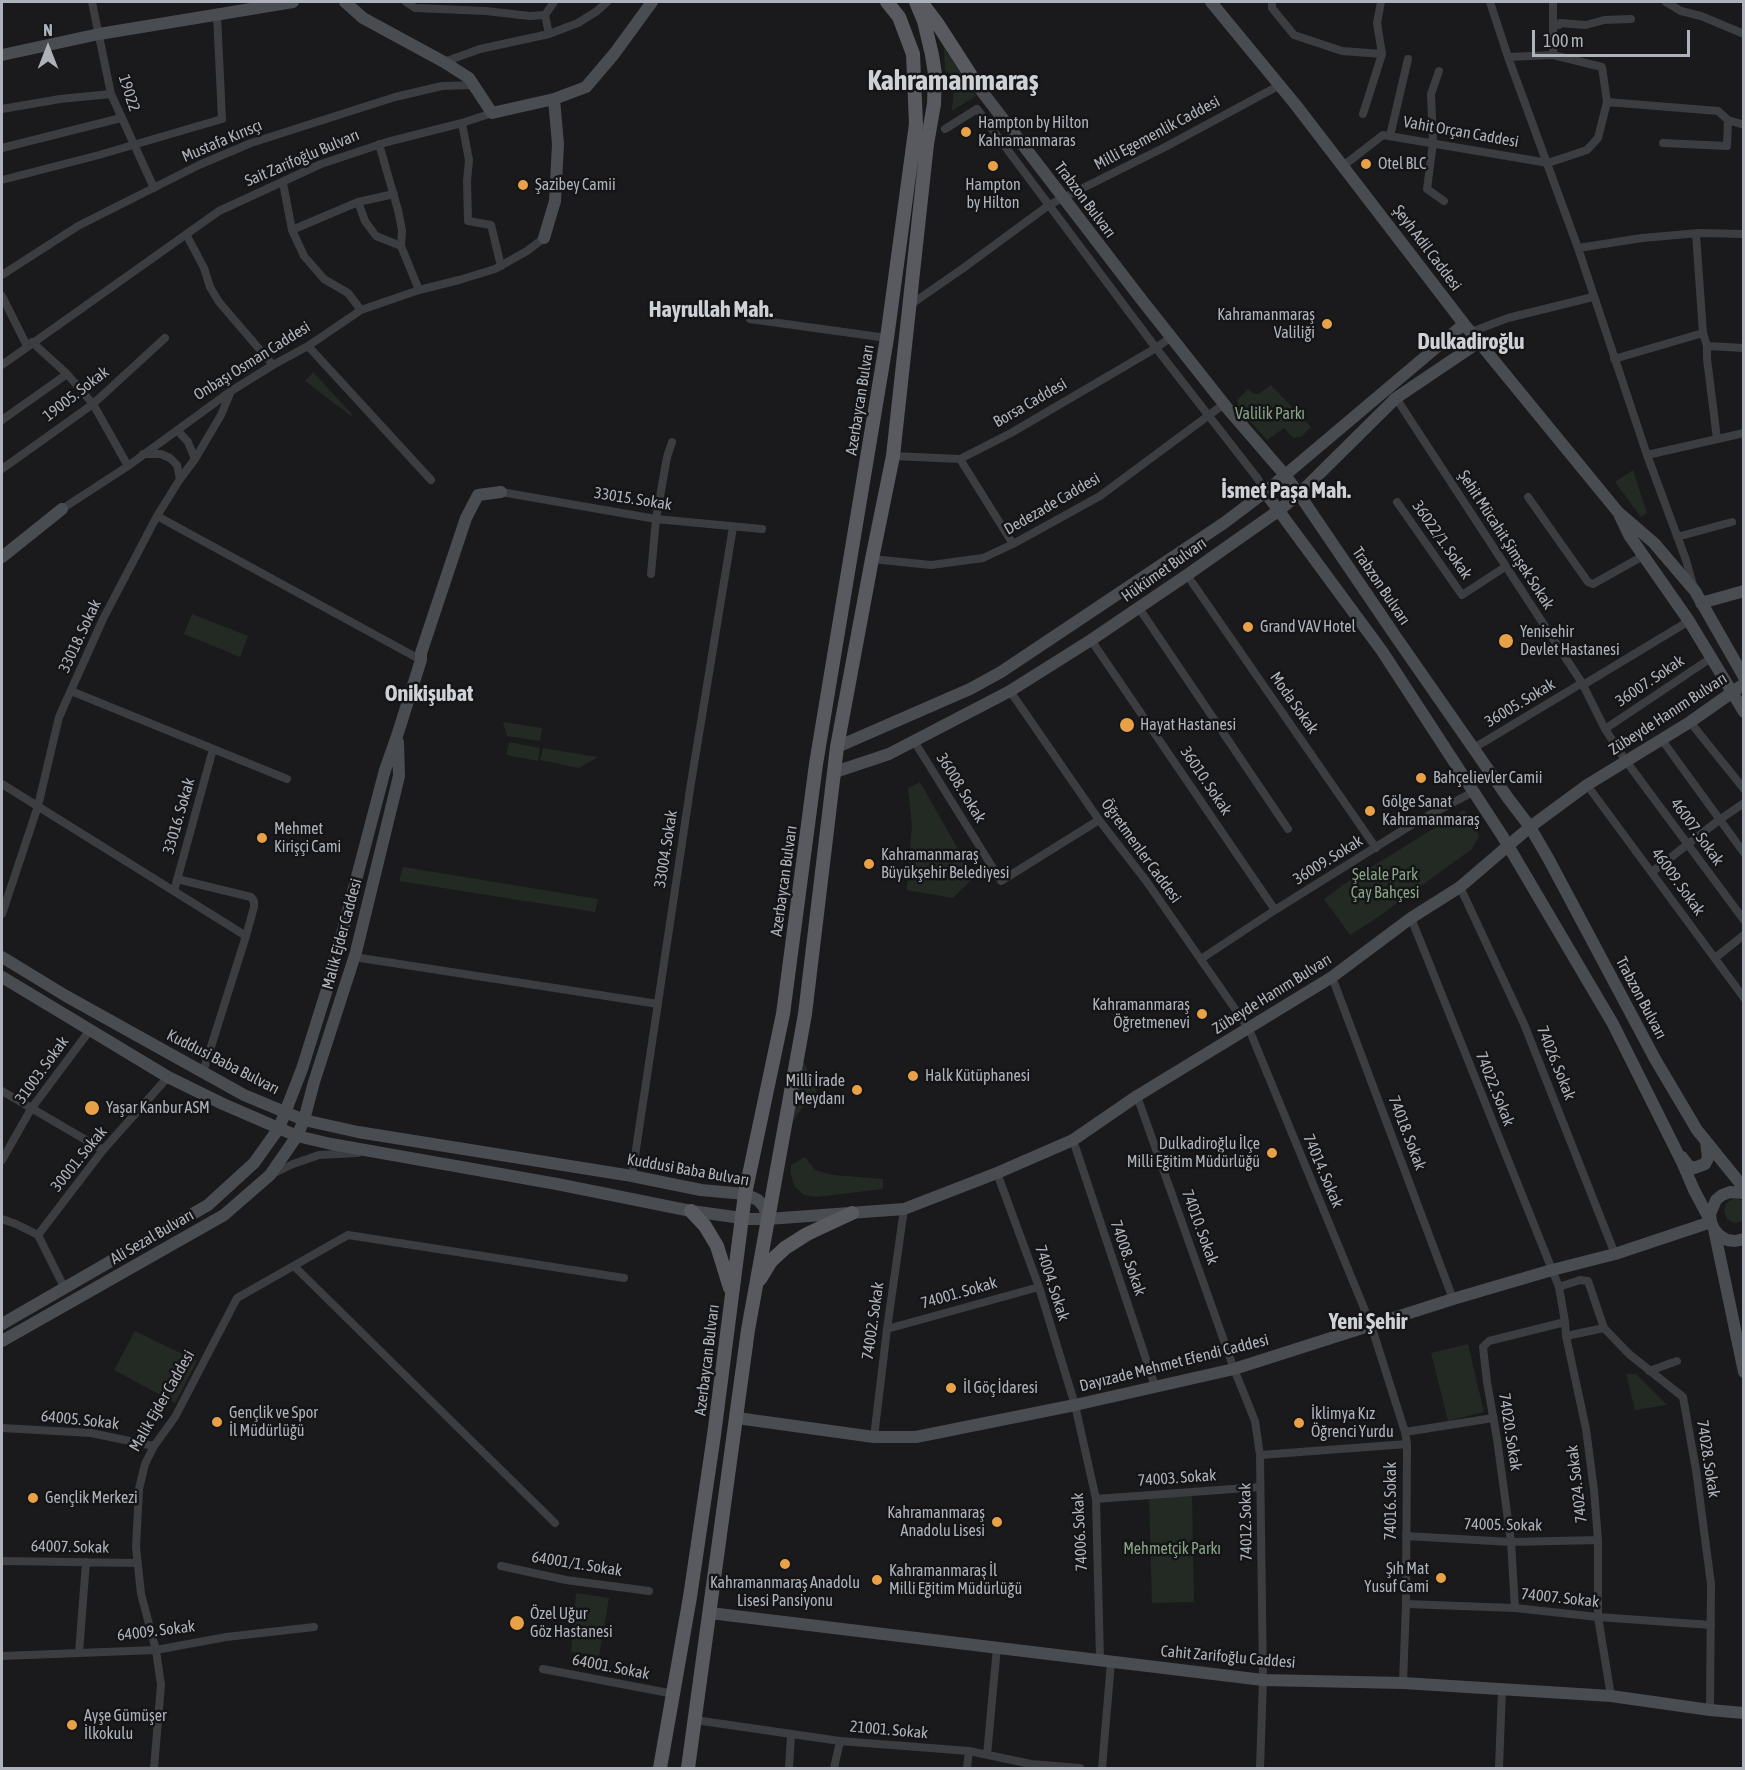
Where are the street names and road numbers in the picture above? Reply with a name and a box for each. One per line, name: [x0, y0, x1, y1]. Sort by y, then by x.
street label: 19022: [114, 72, 144, 114]
street label: Milli Egemenlik Caddesi: [1091, 92, 1223, 174]
street label: Vahit Orçan Caddesi: [1402, 112, 1520, 152]
street label: Mustafa Kırısçı: [179, 115, 265, 167]
street label: Sait Zarifoğlu Bulvarı: [242, 125, 362, 191]
street label: Trabzon Bulvarı: [1050, 158, 1120, 242]
street label: Şeyh Adil Caddesi: [1389, 201, 1465, 295]
street label: Onbaşı Osman Caddesi: [190, 317, 314, 405]
street label: Azerbaycan Bulvarı: [842, 343, 878, 457]
street label: 19005. Sokak: [39, 362, 113, 426]
street label: Borsa Caddesi: [990, 374, 1070, 432]
street label: Şehit Mücahit Şimşek Sokak: [1454, 467, 1558, 613]
street label: Dedezade Caddesi: [1001, 469, 1103, 539]
street label: 33015. Sokak: [593, 483, 673, 515]
street label: 36022/1. Sokak: [1408, 497, 1476, 583]
street label: Hükümet Bulvarı: [1118, 534, 1210, 606]
street label: Trabzon Bulvarı: [1348, 543, 1414, 629]
street label: 33018. Sokak: [55, 596, 105, 676]
street label: 36007. Sokak: [1612, 651, 1688, 711]
street label: Moda Sokak: [1266, 668, 1322, 738]
street label: Zübeyde Hanım Bulvarı: [1605, 669, 1731, 759]
street label: 36005. Sokak: [1481, 675, 1559, 731]
street label: 36010. Sokak: [1176, 743, 1236, 819]
street label: 36008. Sokak: [932, 750, 990, 826]
street label: 33016. Sokak: [159, 776, 199, 856]
street label: Öğretmenler Caddesi: [1097, 795, 1185, 907]
street label: 46007. Sokak: [1666, 795, 1728, 869]
street label: 33004. Sokak: [650, 809, 682, 889]
street label: Azerbaycan Bulvarı: [767, 824, 801, 938]
street label: 36009. Sokak: [1290, 831, 1366, 889]
street label: 46009. Sokak: [1647, 845, 1709, 919]
street label: Malik Ejder Caddesi: [318, 876, 366, 992]
street label: Zübeyde Hanım Bulvarı: [1209, 950, 1335, 1038]
street label: Trabzon Bulvarı: [1611, 954, 1671, 1042]
street label: 74026. Sokak: [1532, 1023, 1580, 1103]
street label: Kuddusi Baba Bulvarı: [164, 1025, 282, 1099]
street label: 31003. Sokak: [11, 1033, 73, 1107]
street label: 74022. Sokak: [1471, 1049, 1519, 1129]
street label: 74018. Sokak: [1384, 1093, 1430, 1173]
street label: 30001. Sokak: [47, 1122, 111, 1196]
street label: 74014. Sokak: [1299, 1131, 1347, 1211]
street label: Kuddusi Baba Bulvarı: [625, 1150, 751, 1190]
street label: 74010. Sokak: [1178, 1187, 1222, 1267]
street label: Ali Sezal Bulvarı: [107, 1205, 197, 1269]
street label: 74008. Sokak: [1106, 1218, 1150, 1298]
street label: 74004. Sokak: [1031, 1243, 1073, 1323]
street label: 74001. Sokak: [919, 1273, 999, 1313]
street label: 74002. Sokak: [858, 1281, 888, 1361]
street label: Azerbaycan Bulvarı: [691, 1303, 723, 1417]
street label: Dayızade Mehmet Efendi Caddesi: [1077, 1330, 1271, 1396]
street label: Malik Ejder Caddesi: [125, 1347, 199, 1455]
street label: 74020. Sokak: [1494, 1392, 1526, 1472]
street label: 64005. Sokak: [40, 1406, 120, 1434]
street label: 74028. Sokak: [1692, 1419, 1724, 1499]
street label: 74024. Sokak: [1563, 1444, 1591, 1524]
street label: 74016. Sokak: [1381, 1462, 1401, 1540]
street label: 74003. Sokak: [1137, 1466, 1217, 1490]
street label: 74012. Sokak: [1236, 1483, 1256, 1561]
street label: 74006. Sokak: [1068, 1492, 1092, 1572]
street label: 74005. Sokak: [1464, 1515, 1542, 1535]
street label: 64007. Sokak: [31, 1537, 109, 1557]
street label: 64001/1. Sokak: [530, 1547, 624, 1581]
street label: 74007. Sokak: [1520, 1584, 1600, 1612]
street label: 64009. Sokak: [116, 1617, 196, 1645]
street label: Cahit Zarifoğlu Caddesi: [1160, 1642, 1296, 1672]
street label: 64001. Sokak: [571, 1650, 651, 1684]
street label: 21001. Sokak: [849, 1717, 929, 1743]

